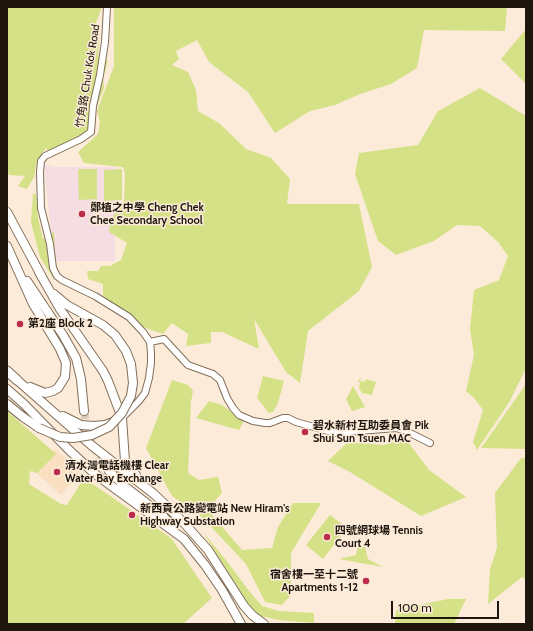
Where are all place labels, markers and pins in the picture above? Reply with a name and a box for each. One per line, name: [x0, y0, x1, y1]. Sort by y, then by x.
place label: 鄭植之中學 Cheng Chek Chee Secondary School: [90, 201, 204, 227]
marker: 鄭植之中學 Cheng Chek Chee Secondary School: [77, 209, 87, 219]
place label: 第2座 Block 2: [28, 317, 93, 331]
marker: 第2座 Block 2: [15, 319, 25, 329]
place label: 碧水新村互助委員會 Pik Shui Sun Tsuen MAC: [313, 419, 429, 445]
marker: 碧水新村互助委員會 Pik Shui Sun Tsuen MAC: [300, 427, 310, 437]
place label: 清水灣電話機樓 Clear Water Bay Exchange: [65, 459, 169, 485]
marker: 清水灣電話機樓 Clear Water Bay Exchange: [52, 467, 62, 477]
place label: 新西貢公路變電站 New Hiram's Highway Substation: [140, 502, 290, 528]
marker: 新西貢公路變電站 New Hiram's Highway Substation: [127, 510, 137, 520]
place label: 四號網球場 Tennis Court 4: [335, 524, 423, 550]
marker: 四號網球場 Tennis Court 4: [322, 532, 332, 542]
place label: 宿舍樓一至十二號 Apartments 1-12: [270, 568, 358, 594]
marker: 宿舍樓一至十二號 Apartments 1-12: [361, 576, 371, 586]

